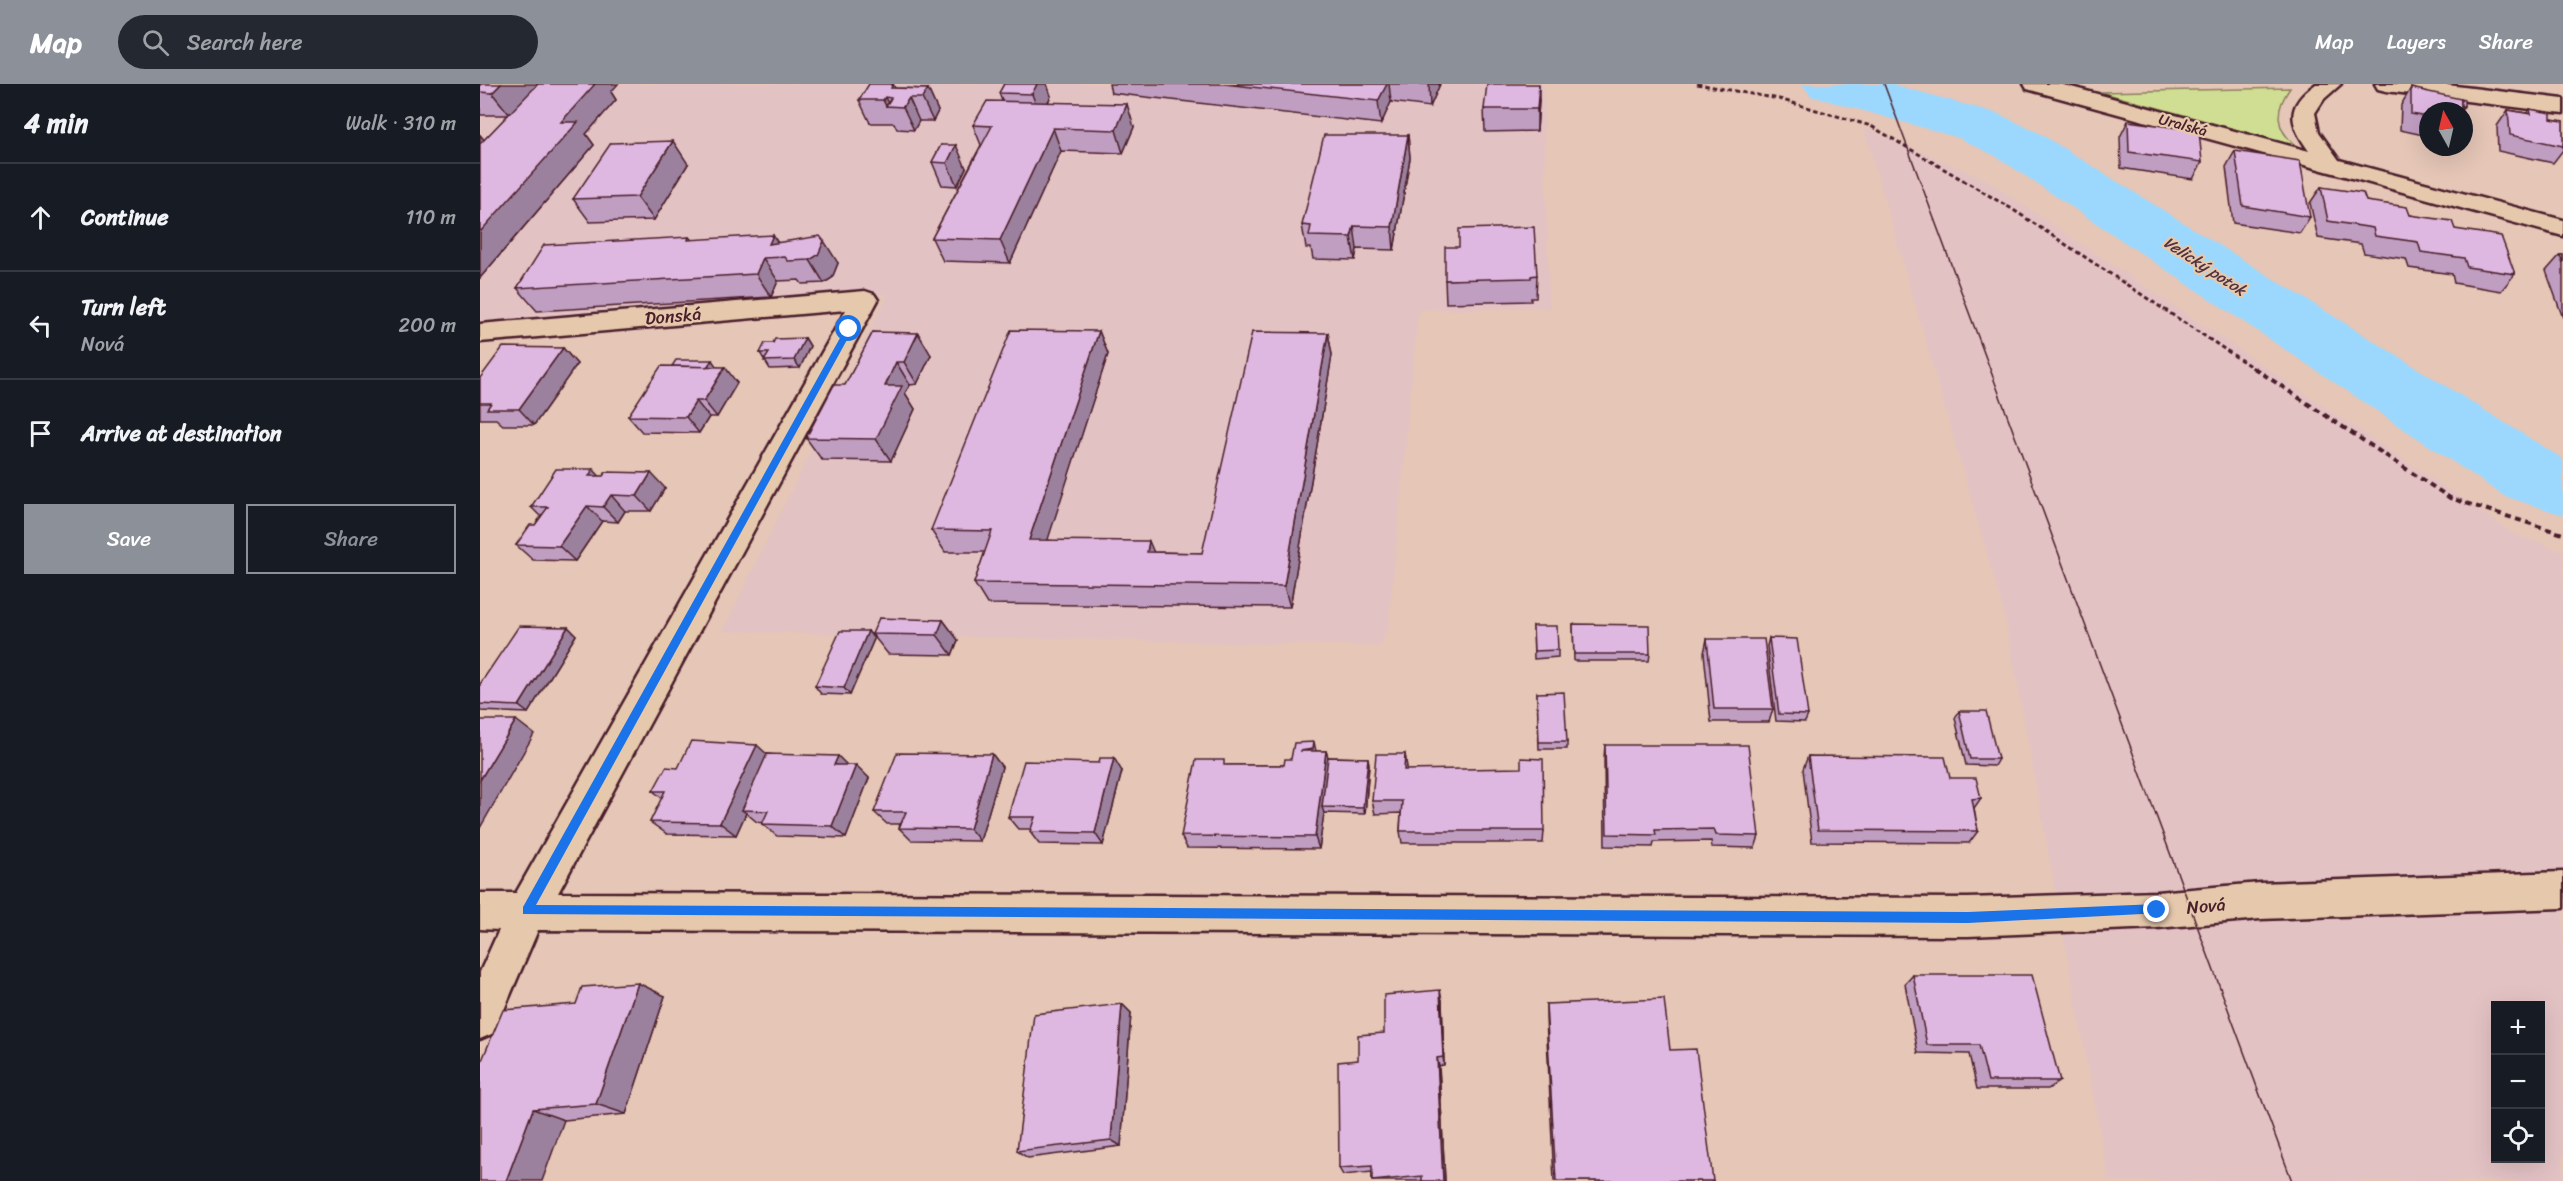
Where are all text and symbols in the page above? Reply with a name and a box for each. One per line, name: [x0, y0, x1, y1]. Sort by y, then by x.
search box: [118, 15, 538, 69]
text: Map: [30, 18, 82, 67]
text: Search here: [187, 23, 303, 62]
text: Map: [2315, 23, 2354, 61]
text: Layers: [2387, 23, 2446, 61]
text: Share: [2479, 23, 2533, 61]
icon: search: [139, 26, 172, 59]
text: 4 min: [24, 100, 88, 146]
north arrow: [2419, 102, 2473, 156]
text: Walk · 310 m: [346, 106, 456, 141]
street label: Uralská: [2156, 106, 2211, 144]
text: Continue: [81, 198, 169, 237]
text: 110 m: [406, 200, 456, 235]
icon: ahead: [24, 201, 57, 234]
water label: Velický potok: [2158, 228, 2254, 305]
text: Turn left: [81, 288, 166, 327]
street label: Donská: [643, 298, 703, 334]
text: 200 m: [399, 308, 456, 343]
icon: left: [24, 309, 57, 342]
route start: [835, 315, 861, 341]
text: Nová: [81, 327, 124, 362]
text: Arrive at destination: [81, 414, 282, 453]
icon: arrive: [24, 417, 57, 450]
button: Save: [24, 504, 234, 574]
button: Share: [246, 504, 456, 574]
street label: Nová: [2185, 888, 2227, 924]
route end: [2143, 896, 2169, 922]
map controls: [2491, 1001, 2545, 1163]
button: +: [2491, 1001, 2545, 1055]
button: −: [2491, 1055, 2545, 1109]
button: locate: [2491, 1109, 2545, 1163]

